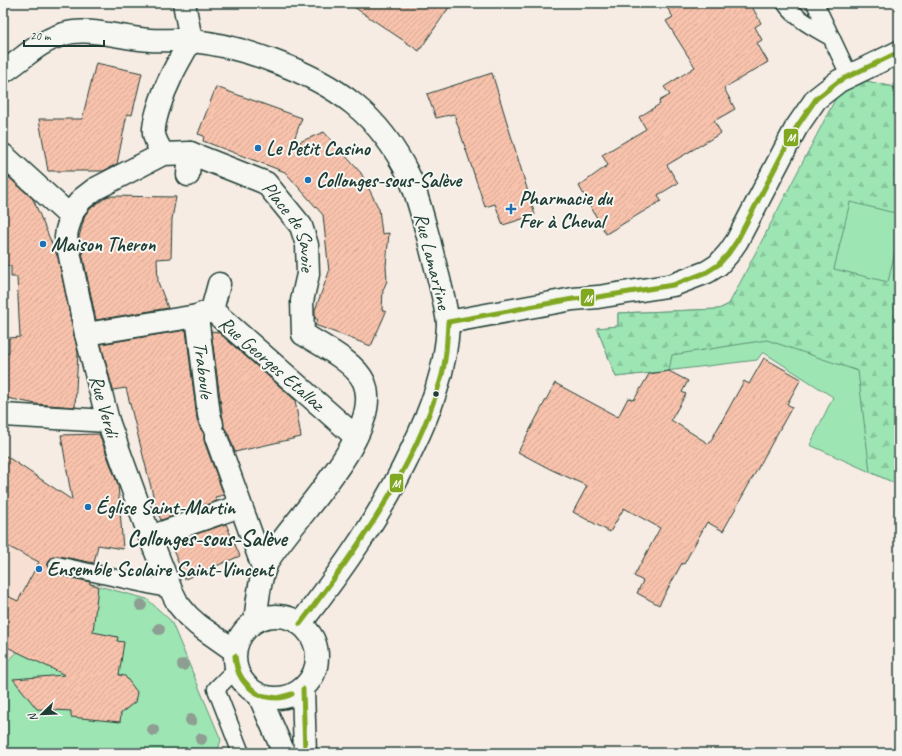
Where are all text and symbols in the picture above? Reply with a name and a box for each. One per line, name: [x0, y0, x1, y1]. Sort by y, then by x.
scale bar: [24, 22, 104, 48]
text: 20 m: [30, 28, 52, 44]
line badge: M: [783, 128, 799, 147]
text: M: [787, 130, 797, 144]
place label: Le Petit Casino: [266, 136, 372, 161]
marker: Le Petit Casino: [253, 143, 263, 153]
place label: Collonges-sous-Salève: [316, 168, 463, 193]
marker: Collonges-sous-Salève: [303, 175, 313, 185]
street label: Place de Savoie: [256, 176, 320, 273]
place label: Pharmacie du Fer à Cheval: [519, 186, 613, 234]
marker: Pharmacie du Fer à Cheval: [506, 204, 516, 214]
street label: Rue Lamartine: [408, 210, 457, 313]
place label: Maison Theron: [51, 232, 156, 257]
marker: Maison Theron: [38, 239, 48, 249]
line badge: M: [580, 288, 595, 307]
text: M: [584, 291, 594, 305]
street label: Rue Georges Etallaz: [214, 311, 332, 418]
street label: Traboule: [188, 341, 220, 401]
street label: Rue Verdi: [84, 372, 126, 442]
unlabelled marker: [431, 389, 441, 399]
line badge: M: [389, 473, 404, 493]
text: M: [392, 476, 402, 490]
place label: Église Saint-Martin: [96, 495, 237, 520]
marker: Église Saint-Martin: [83, 502, 93, 512]
district label: Collonges-sous-Salève: [127, 525, 289, 553]
place label: Ensemble Scolaire Saint-Vincent: [47, 557, 276, 582]
marker: Ensemble Scolaire Saint-Vincent: [34, 564, 44, 574]
north arrow: [22, 694, 62, 734]
text: N: [24, 710, 41, 724]

